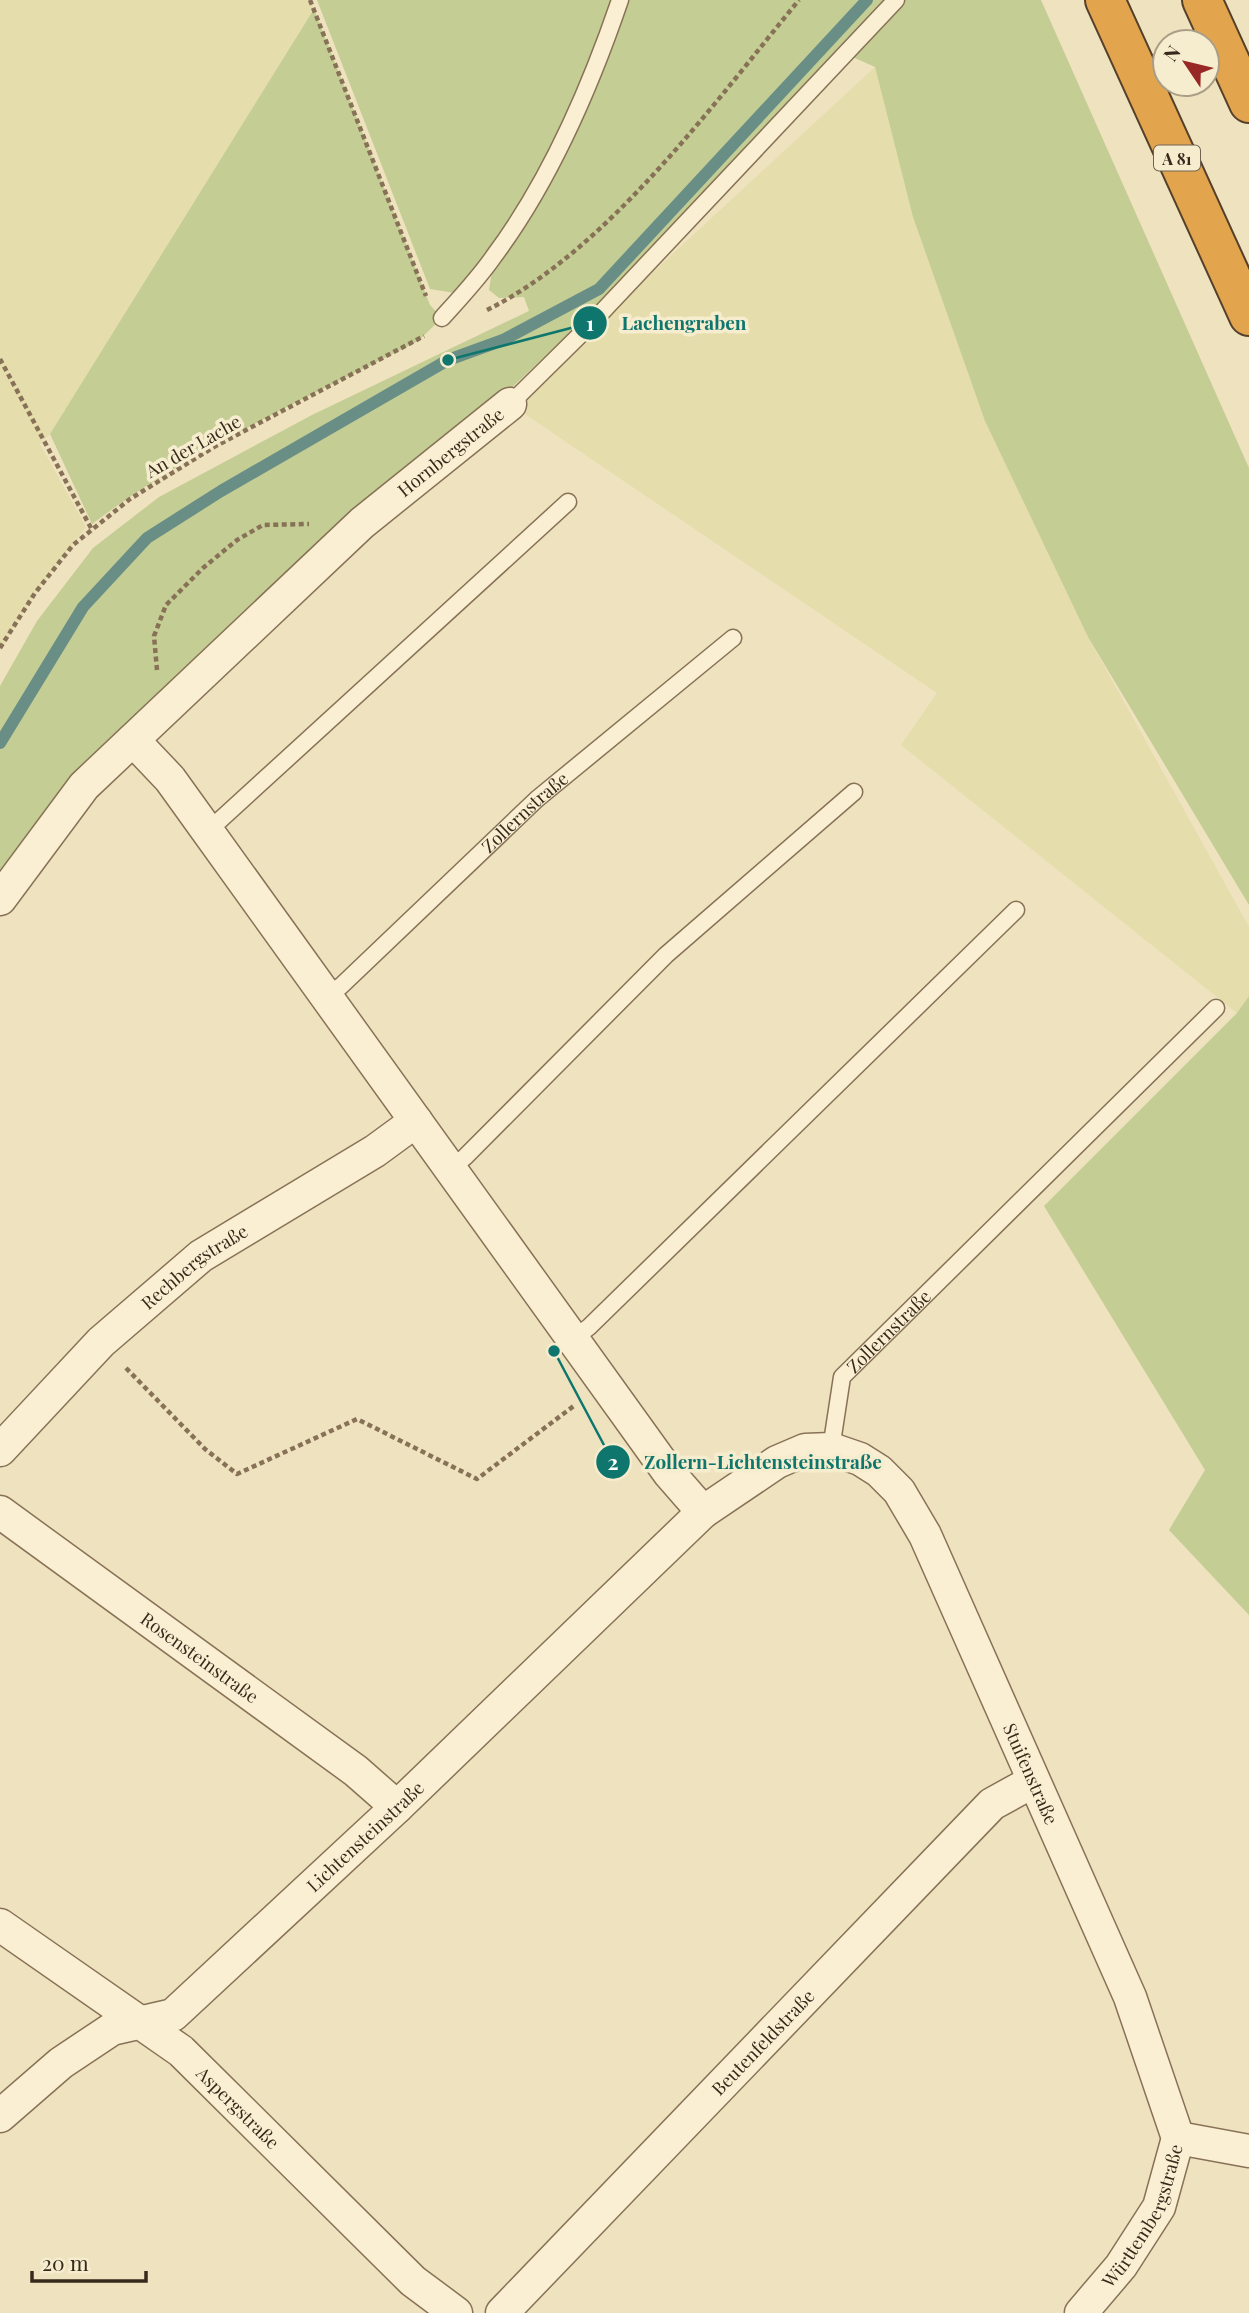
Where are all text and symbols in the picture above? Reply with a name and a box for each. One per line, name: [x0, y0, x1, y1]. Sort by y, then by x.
north arrow: [1151, 28, 1221, 98]
text: N: [1157, 39, 1186, 66]
road number: A 81: [1154, 146, 1200, 170]
callout: Lachengraben: [572, 303, 760, 343]
text: 1: [586, 308, 594, 336]
text: Lachengraben: [622, 309, 747, 335]
street label: Hornbergstraße: [392, 402, 509, 502]
street label: An der Lache: [140, 409, 245, 483]
street label: Zollernstraße: [476, 766, 573, 858]
street label: Rechbergstraße: [136, 1219, 252, 1314]
street label: Zollernstraße: [841, 1284, 936, 1378]
callout: Zollern-Lichtensteinstraße: [595, 1442, 896, 1482]
text: 2: [608, 1447, 619, 1475]
text: Zollern-Lichtensteinstraße: [644, 1448, 882, 1474]
street label: Rosensteinstraße: [136, 1606, 263, 1708]
street label: Stuifenstraße: [998, 1719, 1064, 1828]
street label: Lichtensteinstraße: [301, 1776, 429, 1897]
street label: Beutenfeldstraße: [706, 1984, 819, 2100]
street label: Aspergstraße: [191, 2061, 285, 2154]
street label: Württembergstraße: [1096, 2142, 1188, 2293]
scale bar: [32, 2240, 145, 2284]
text: 20 m: [42, 2248, 89, 2276]

